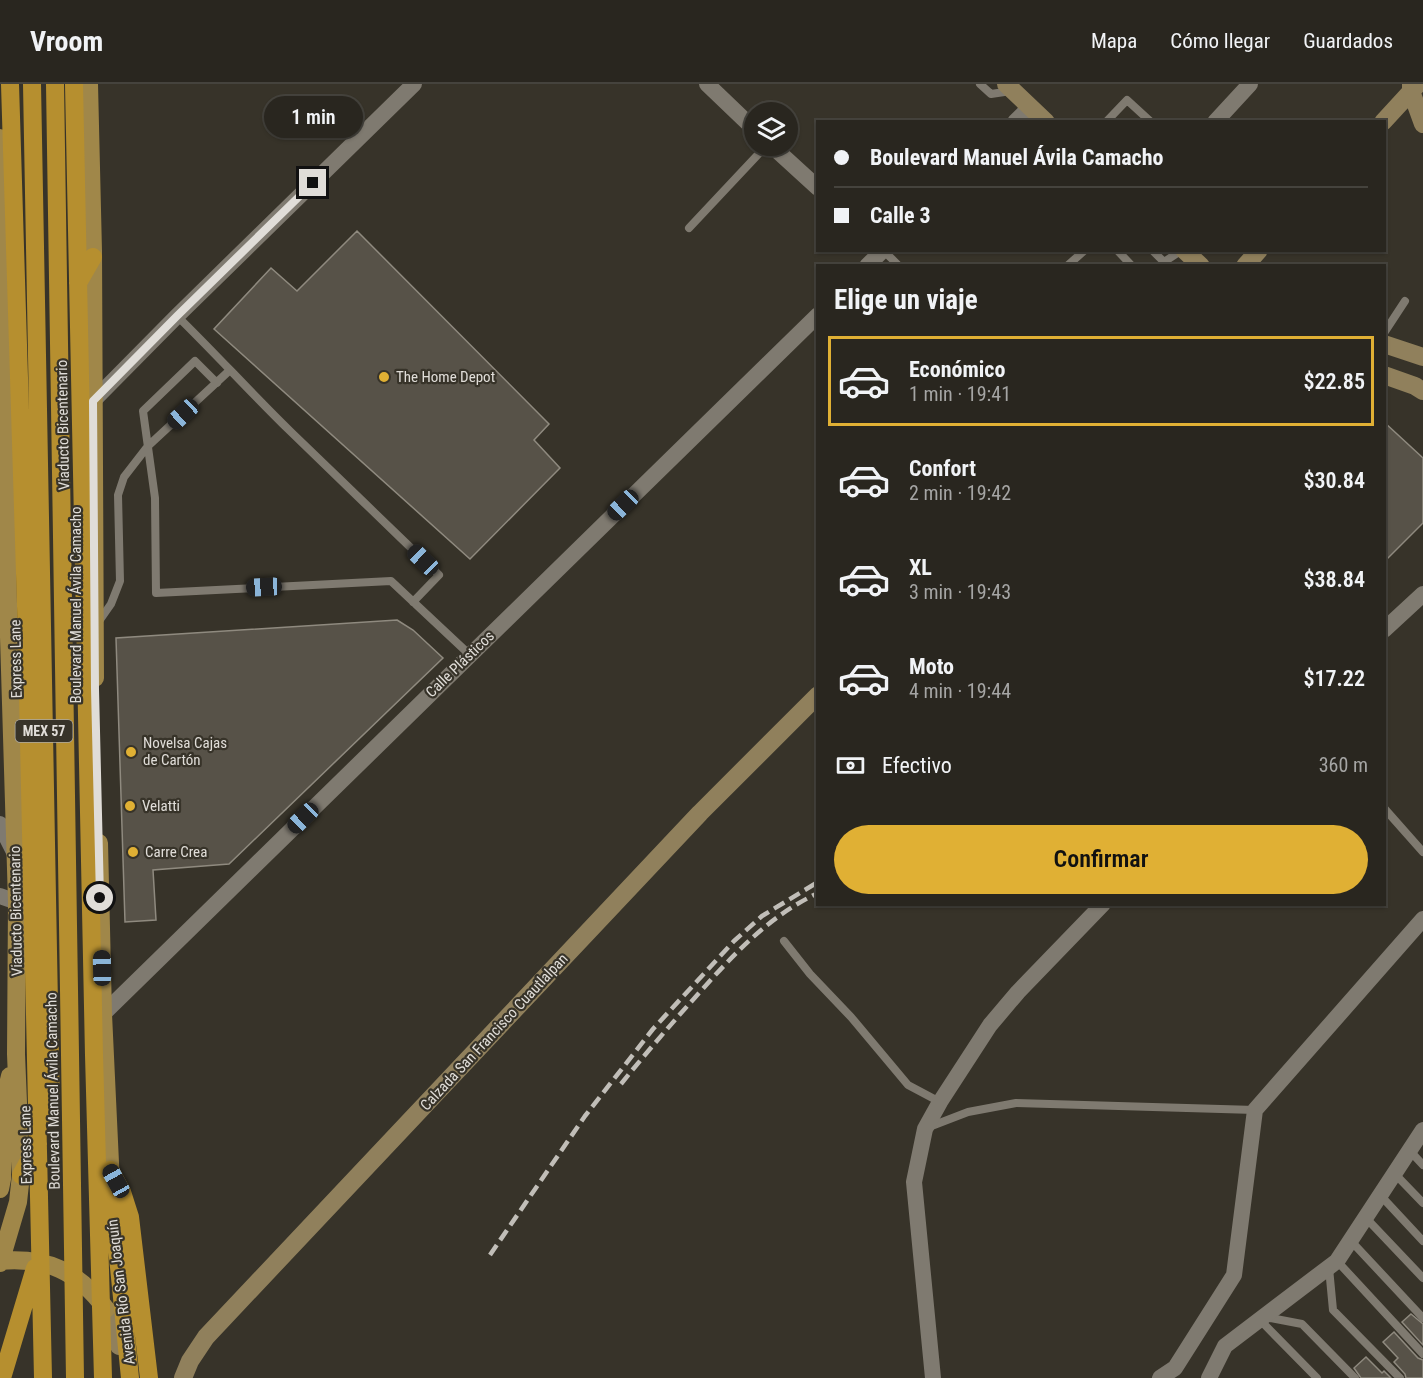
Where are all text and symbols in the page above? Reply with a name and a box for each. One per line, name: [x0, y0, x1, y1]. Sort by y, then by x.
text: Vroom: [30, 25, 103, 58]
text: Mapa: [1091, 29, 1137, 53]
text: Cómo llegar: [1170, 29, 1270, 53]
text: Guardados: [1303, 29, 1393, 53]
callout: 1 min: [264, 96, 362, 138]
map controls: [744, 102, 798, 156]
button: layers: [744, 102, 798, 156]
text: 1 min: [291, 105, 336, 129]
text: Boulevard Manuel Ávila Camacho: [870, 145, 1163, 170]
route end: [299, 169, 326, 196]
text: Calle 3: [870, 203, 931, 228]
text: Elige un viaje: [834, 284, 978, 316]
icon: car: [837, 354, 891, 408]
text: Económico: [909, 357, 1005, 382]
street label: Viaducto Bicentenario: [53, 360, 73, 490]
place label: The Home Depot: [396, 368, 495, 386]
text: $22.85: [1303, 369, 1365, 394]
marker: The Home Depot: [377, 370, 391, 384]
text: 1 min · 19:41: [909, 382, 1011, 406]
car: [164, 395, 202, 433]
icon: car: [837, 453, 891, 507]
text: Confort: [909, 456, 976, 481]
text: $30.84: [1303, 468, 1365, 493]
text: 2 min · 19:42: [909, 481, 1011, 505]
car: [604, 486, 642, 524]
street label: Boulevard Manuel Ávila Camacho: [67, 506, 85, 704]
car: [404, 541, 442, 579]
icon: car: [837, 552, 891, 606]
text: XL: [909, 555, 932, 580]
text: $38.84: [1303, 567, 1365, 592]
car: [246, 577, 282, 597]
text: 3 min · 19:43: [909, 580, 1011, 604]
street label: Express Lane: [6, 620, 26, 698]
street label: Calle Plásticos: [422, 627, 498, 701]
icon: car: [837, 651, 891, 705]
text: Moto: [909, 654, 954, 679]
text: $17.22: [1303, 666, 1365, 691]
text: 4 min · 19:44: [909, 679, 1011, 703]
road number: MEX 57: [15, 720, 72, 742]
place label: Novelsa Cajas de Cartón: [143, 734, 227, 769]
marker: Novelsa Cajas de Cartón: [124, 745, 138, 759]
icon: cash: [834, 749, 867, 782]
text: Efectivo: [882, 753, 952, 778]
text: 360 m: [1319, 753, 1368, 777]
place label: Velatti: [142, 797, 180, 815]
marker: Velatti: [123, 799, 137, 813]
car: [284, 799, 322, 837]
button: Confirmar: [834, 825, 1368, 894]
place label: Carre Crea: [145, 843, 207, 861]
marker: Carre Crea: [126, 845, 140, 859]
street label: Viaducto Bicentenario: [6, 846, 26, 976]
route start: [86, 884, 113, 911]
car: [93, 950, 111, 986]
street label: Calzada San Francisco Cuautlalpan: [416, 950, 572, 1114]
street label: Boulevard Manuel Ávila Camacho: [42, 992, 64, 1190]
street label: Express Lane: [16, 1106, 36, 1184]
car: [99, 1161, 133, 1201]
street label: Avenida Río San Joaquín: [103, 1218, 139, 1366]

